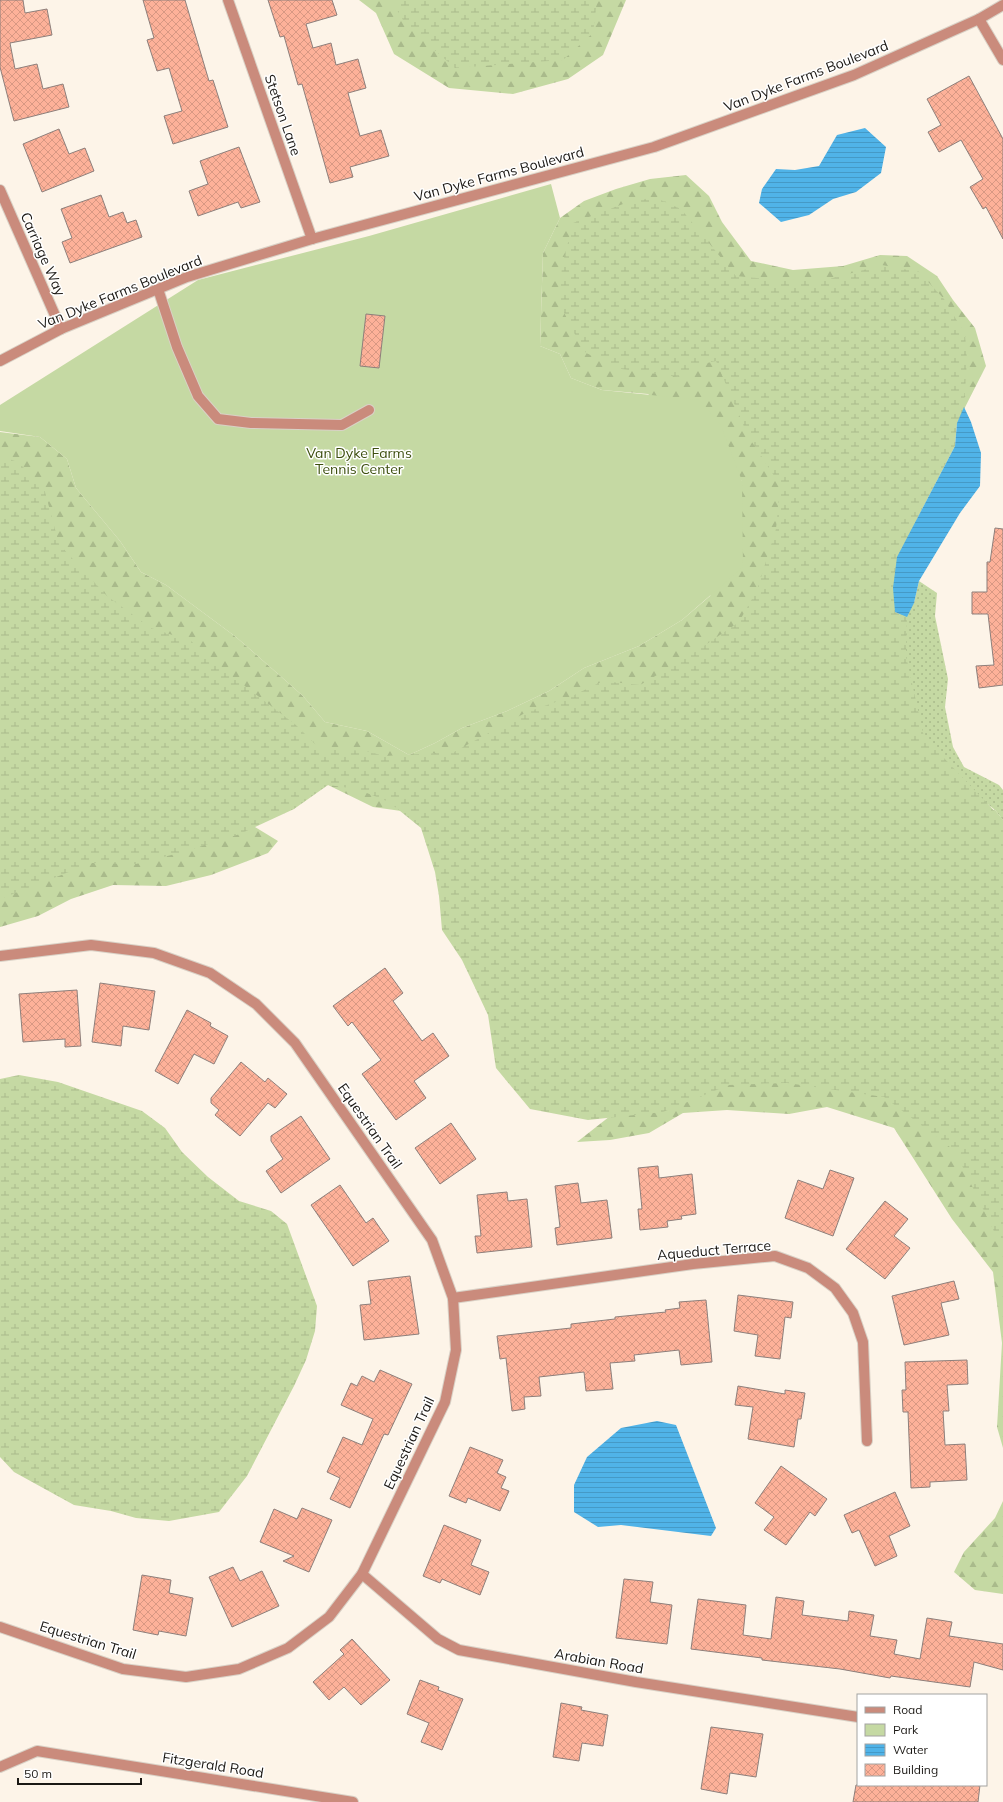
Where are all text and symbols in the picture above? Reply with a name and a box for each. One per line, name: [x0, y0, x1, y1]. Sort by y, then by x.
street label: Van Dyke Farms Boulevard: [721, 36, 891, 116]
street label: Stetson Lane: [261, 72, 305, 158]
street label: Van Dyke Farms Boulevard: [412, 143, 586, 205]
street label: Carriage Way: [16, 209, 70, 299]
street label: Van Dyke Farms Boulevard: [36, 251, 204, 333]
park label: Van Dyke Farms Tennis Center: [306, 444, 412, 478]
street label: Equestrian Trail: [334, 1080, 406, 1172]
street label: Aqueduct Terrace: [656, 1236, 772, 1264]
street label: Equestrian Trail: [380, 1394, 438, 1492]
street label: Equestrian Trail: [37, 1617, 139, 1663]
street label: Arabian Road: [553, 1644, 645, 1678]
legend: [857, 1694, 987, 1786]
text: Road: [893, 1702, 922, 1717]
text: Park: [893, 1722, 919, 1737]
text: Water: [893, 1742, 929, 1757]
street label: Fitzgerald Road: [161, 1748, 265, 1782]
scale bar: [18, 1760, 141, 1786]
text: Building: [893, 1762, 938, 1777]
text: 50 m: [24, 1766, 52, 1781]

